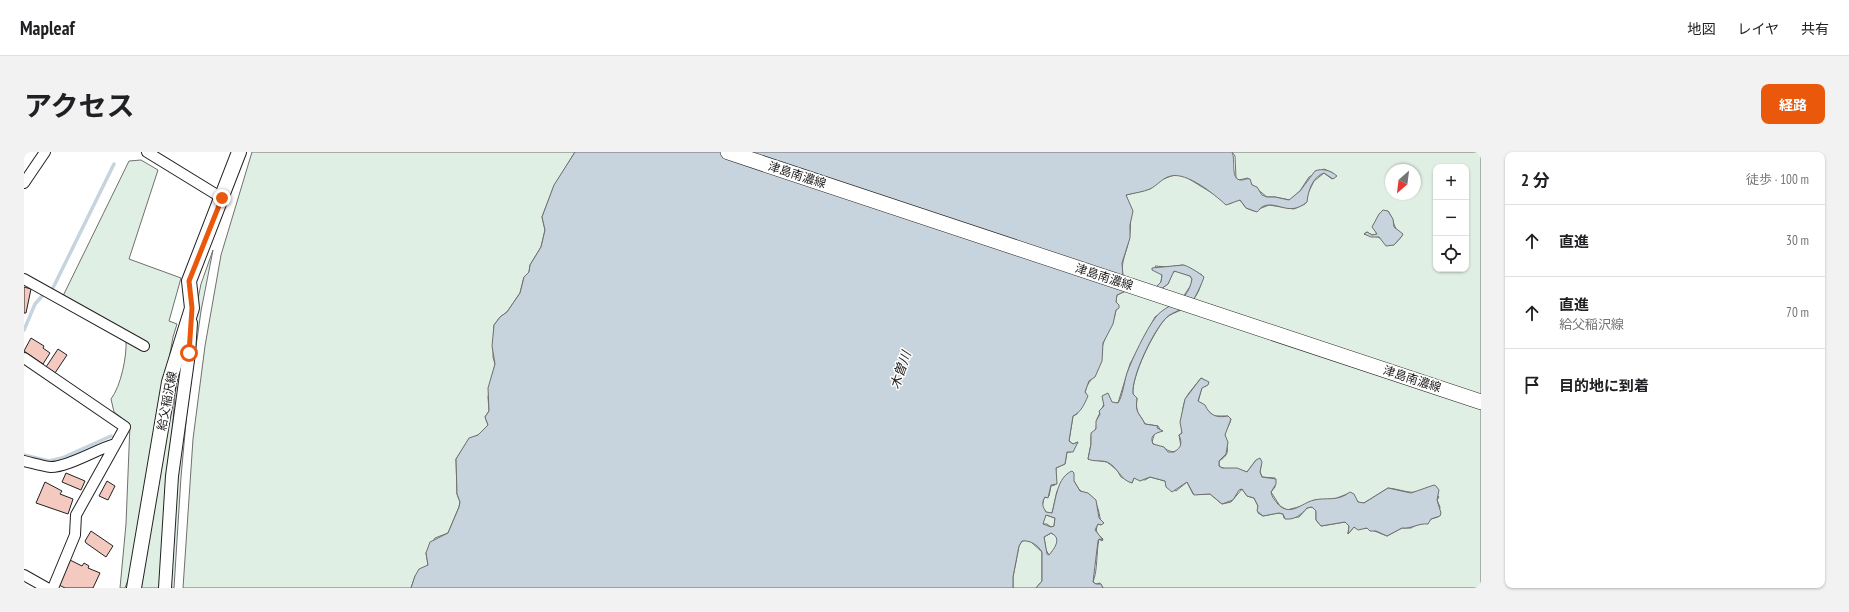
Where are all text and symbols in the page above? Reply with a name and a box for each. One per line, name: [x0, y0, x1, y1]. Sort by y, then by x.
text: Mapleaf: [20, 16, 75, 40]
text: 地図: [1687, 20, 1715, 38]
text: レイヤ: [1737, 20, 1779, 38]
text: 共有: [1801, 20, 1829, 38]
button: 経路: [1761, 84, 1825, 124]
text: アクセス: [24, 87, 135, 124]
street label: 津島南濃線: [766, 158, 828, 191]
north arrow: [1385, 164, 1421, 200]
map controls: [1433, 164, 1469, 272]
button: +: [1433, 164, 1469, 200]
text: 2 分: [1521, 169, 1550, 191]
text: 徒歩 · 100 m: [1746, 171, 1809, 188]
route end: [213, 189, 231, 207]
button: −: [1433, 200, 1469, 236]
icon: ahead: [1521, 230, 1543, 252]
text: 直進: [1559, 232, 1589, 251]
text: 30 m: [1786, 232, 1809, 249]
button: locate: [1433, 236, 1469, 272]
street label: 津島南濃線: [1073, 260, 1135, 293]
text: 直進: [1559, 295, 1589, 314]
icon: ahead: [1521, 302, 1543, 324]
text: 70 m: [1786, 304, 1809, 321]
text: 給父稲沢線: [1559, 316, 1624, 333]
route start: [180, 344, 198, 362]
water label: 木曽川: [886, 347, 916, 391]
street label: 津島南濃線: [1381, 362, 1443, 395]
street label: 給父稲沢線: [153, 370, 180, 432]
icon: arrive: [1521, 374, 1543, 396]
text: 目的地に到着: [1559, 376, 1649, 395]

